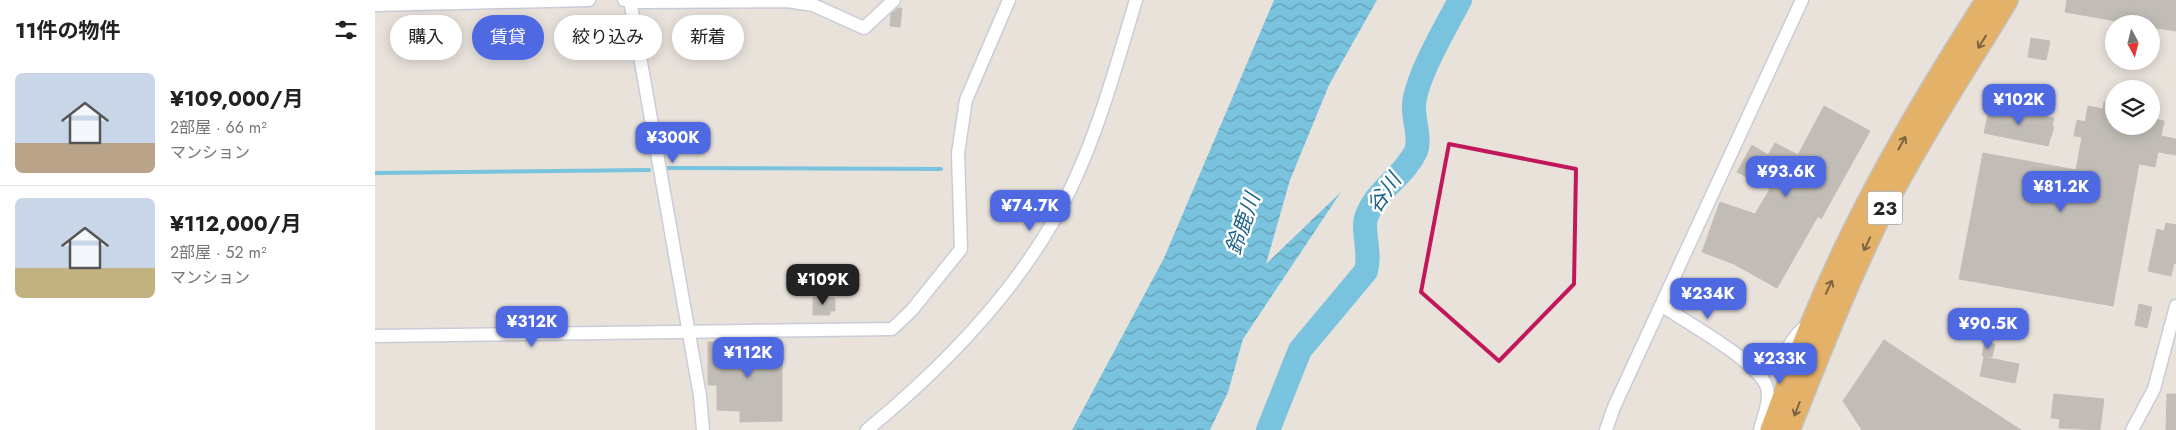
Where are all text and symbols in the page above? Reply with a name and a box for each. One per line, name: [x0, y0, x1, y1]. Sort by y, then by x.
chip: 購入: [390, 15, 462, 60]
chip: 賃貸: [472, 15, 544, 60]
chip: 絞り込み: [554, 15, 662, 60]
chip: 新着: [672, 15, 744, 60]
north arrow: [2105, 15, 2160, 70]
map controls: [2105, 15, 2160, 135]
text: 11件の物件: [15, 16, 120, 46]
icon: filters: [332, 16, 360, 44]
one-way arrow: [1976, 34, 1986, 48]
button: layers: [2105, 80, 2160, 135]
text: ¥109,000/月: [170, 84, 304, 114]
pin: ¥102K: [1984, 84, 2054, 126]
text: ¥102K: [1993, 88, 2045, 111]
icon: home: [55, 93, 115, 153]
text: 2部屋 · 66 m²: [170, 116, 267, 139]
pin: ¥300K: [638, 121, 708, 164]
text: ¥300K: [646, 126, 700, 149]
one-way arrow: [1897, 135, 1907, 150]
text: マンション: [170, 141, 250, 164]
pin: ¥93.6K: [1745, 156, 1827, 198]
text: ¥93.6K: [1757, 160, 1815, 183]
water label: 谷川: [1360, 166, 1409, 219]
pin: ¥81.2K: [2020, 170, 2102, 213]
text: ¥81.2K: [2033, 175, 2089, 198]
water label: 鈴鹿川: [1219, 187, 1268, 259]
pin: ¥74.7K: [989, 190, 1071, 232]
road number: 23: [1867, 192, 1903, 224]
text: ¥74.7K: [1001, 194, 1059, 217]
text: ¥112,000/月: [170, 209, 301, 239]
icon: home: [55, 218, 115, 278]
one-way arrow: [1862, 236, 1872, 251]
text: 2部屋 · 52 m²: [170, 241, 266, 264]
pin: ¥109K: [788, 264, 858, 306]
text: マンション: [170, 266, 250, 289]
text: ¥109K: [797, 268, 849, 291]
pin: ¥234K: [1673, 278, 1743, 320]
one-way arrow: [1824, 280, 1834, 295]
text: ¥234K: [1681, 282, 1735, 305]
pin: ¥312K: [497, 306, 567, 348]
pin: ¥90.5K: [1947, 308, 2029, 350]
text: ¥312K: [507, 310, 557, 333]
text: ¥90.5K: [1959, 312, 2017, 335]
pin: ¥112K: [713, 336, 783, 379]
text: ¥112K: [724, 341, 772, 364]
pin: ¥233K: [1745, 342, 1815, 385]
text: ¥233K: [1754, 347, 1806, 370]
one-way arrow: [1792, 401, 1801, 417]

